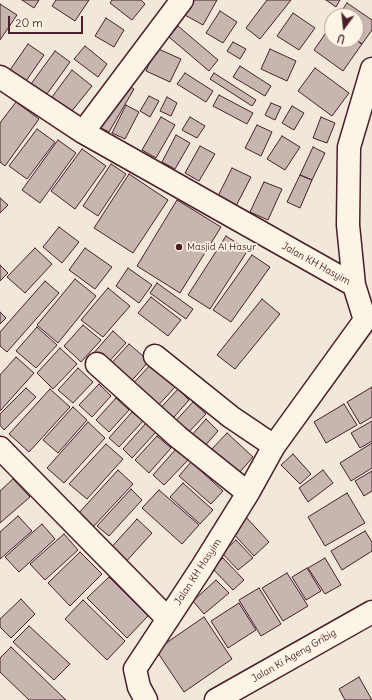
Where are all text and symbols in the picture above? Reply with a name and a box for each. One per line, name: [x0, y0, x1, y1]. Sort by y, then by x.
scale bar: [10, 8, 85, 34]
north arrow: [324, 8, 364, 48]
text: 20 m: [15, 15, 43, 30]
text: U: [336, 31, 347, 46]
street label: Jalan KH Hasyim: [280, 240, 352, 288]
place label: Masjid Al Hasyr: [187, 241, 256, 253]
marker: Masjid Al Hasyr: [174, 242, 184, 252]
street label: Jalan KH Hasyim: [172, 537, 224, 607]
street label: Jalan Ki Ageng Gribig: [250, 627, 338, 685]

